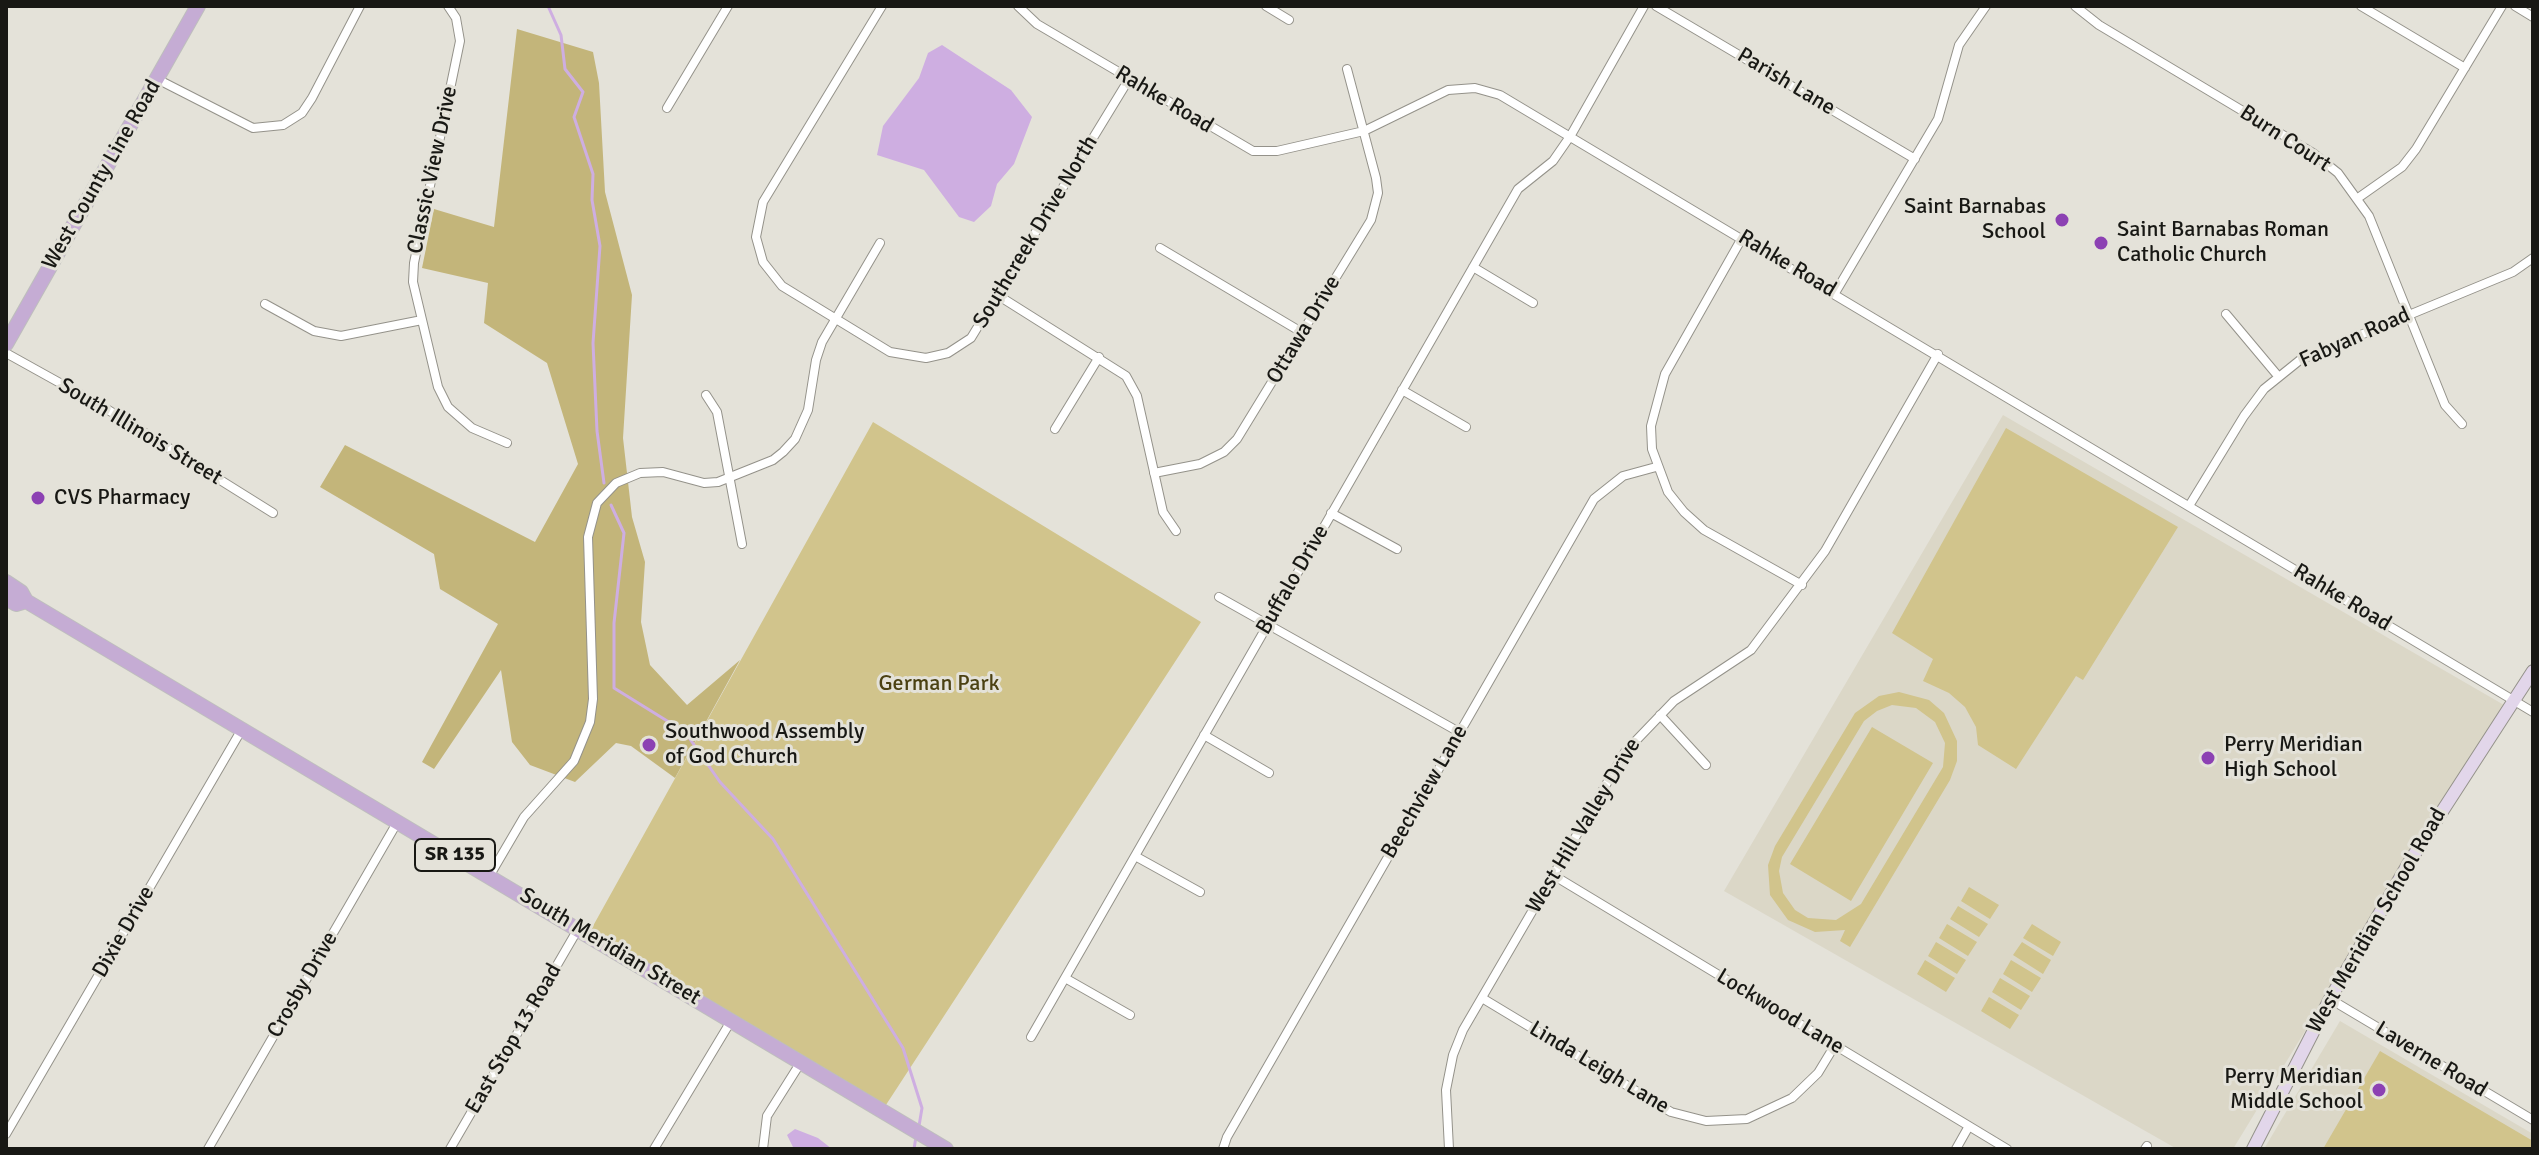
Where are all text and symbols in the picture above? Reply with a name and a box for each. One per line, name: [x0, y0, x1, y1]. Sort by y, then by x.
street label: Parish Lane: [1732, 42, 1840, 122]
street label: Rahke Road: [1110, 60, 1218, 140]
street label: West County Line Road: [37, 76, 167, 274]
street label: Classic View Drive: [402, 84, 464, 256]
street label: Burn Court: [2235, 100, 2335, 178]
street label: Southcreek Drive North: [968, 131, 1104, 333]
place label: Saint Barnabas School: [1904, 194, 2046, 246]
marker: Saint Barnabas School: [2053, 211, 2071, 229]
place label: Saint Barnabas Roman Catholic Church: [2117, 217, 2329, 268]
street label: Rahke Road: [1733, 224, 1841, 304]
marker: Saint Barnabas Roman Catholic Church: [2092, 234, 2110, 252]
street label: Ottawa Drive: [1261, 271, 1347, 389]
street label: Fabyan Road: [2295, 302, 2415, 374]
street label: South Illinois Street: [53, 373, 227, 491]
place label: CVS Pharmacy: [54, 485, 190, 511]
marker: CVS Pharmacy: [29, 489, 47, 507]
street label: Buffalo Drive: [1251, 520, 1335, 640]
street label: Rahke Road: [2288, 558, 2396, 638]
park label: German Park: [878, 671, 1000, 697]
place label: Southwood Assembly of God Church: [665, 719, 864, 770]
street label: Beechview Lane: [1376, 720, 1474, 864]
place label: Perry Meridian High School: [2224, 732, 2363, 784]
street label: West Hill Valley Drive: [1521, 734, 1647, 918]
marker: Southwood Assembly of God Church: [640, 736, 658, 754]
marker: Perry Meridian High School: [2199, 749, 2217, 767]
street label: West Meridian School Road: [2302, 804, 2452, 1038]
road number: SR 135: [415, 839, 495, 871]
street label: Dixie Drive: [87, 882, 161, 982]
street label: South Meridian Street: [515, 883, 705, 1011]
street label: Crosby Drive: [262, 927, 344, 1043]
street label: East Stop 13 Road: [460, 959, 568, 1119]
street label: Lockwood Lane: [1711, 964, 1849, 1060]
street label: Linda Leigh Lane: [1524, 1016, 1674, 1120]
street label: Laverne Road: [2370, 1016, 2492, 1104]
place label: Perry Meridian Middle School: [2224, 1064, 2363, 1116]
marker: Perry Meridian Middle School: [2370, 1081, 2388, 1099]

